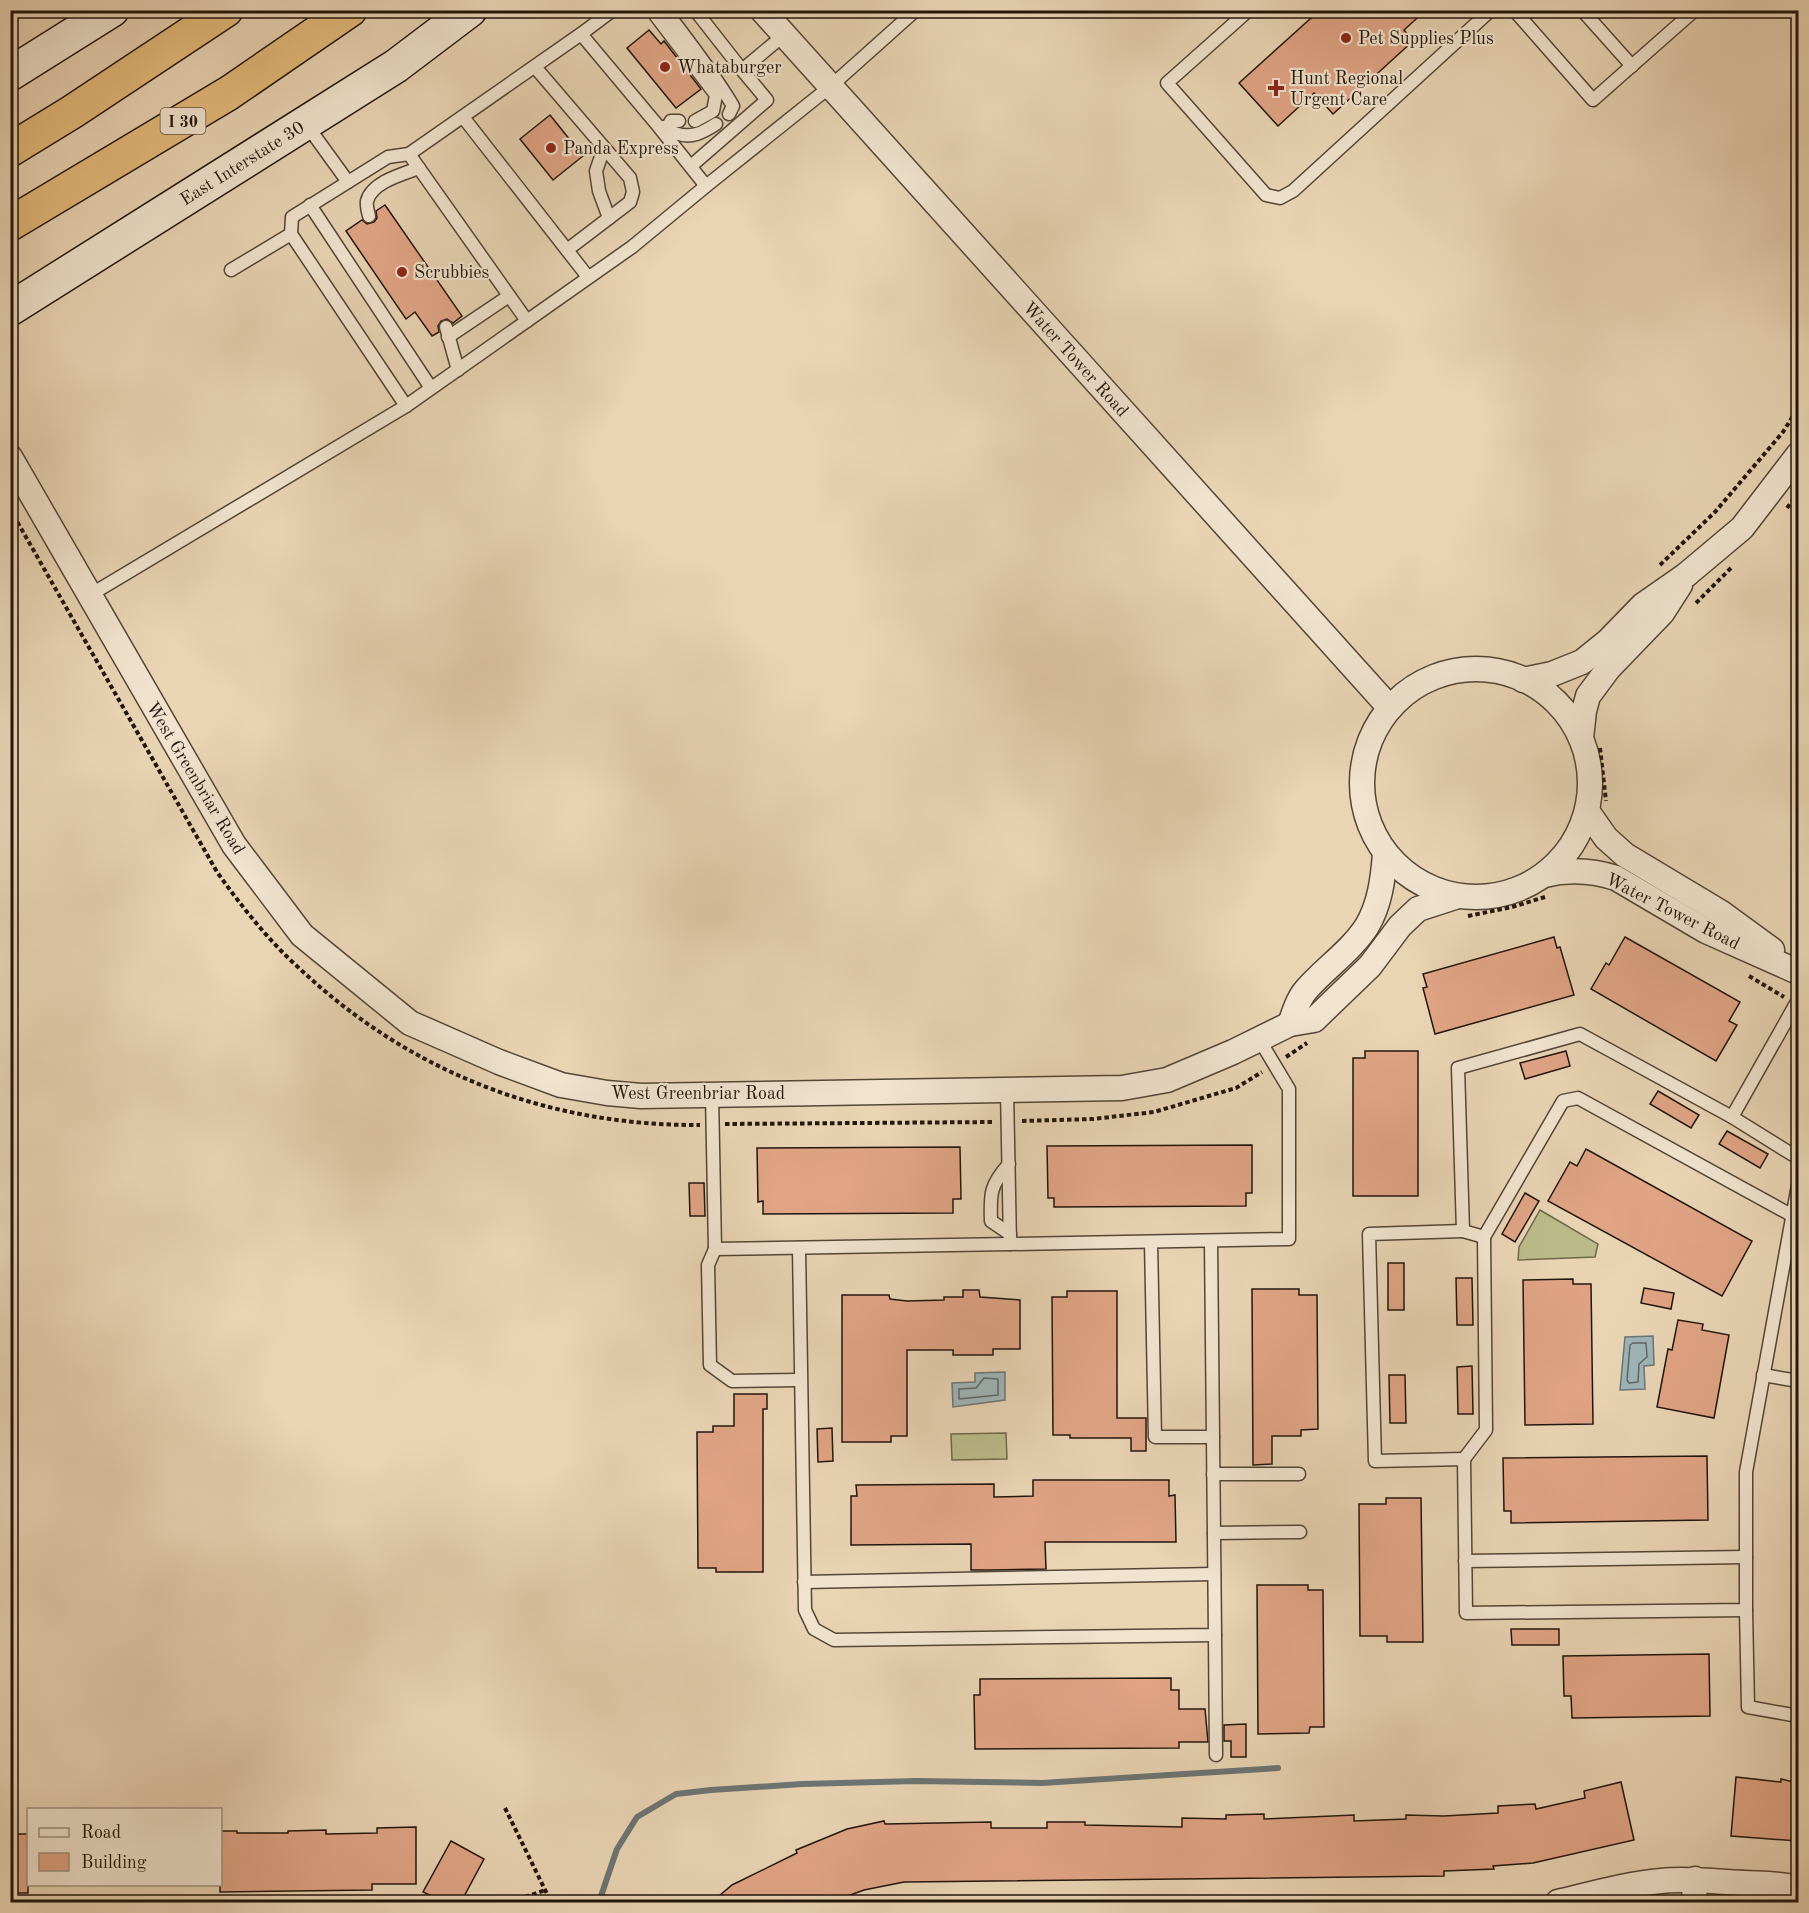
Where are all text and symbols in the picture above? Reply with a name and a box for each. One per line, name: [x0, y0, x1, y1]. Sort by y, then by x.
place label: Pet Supplies Plus: [1358, 30, 1494, 48]
marker: Pet Supplies Plus: [1339, 31, 1353, 45]
place label: Whataburger: [677, 59, 782, 77]
marker: Whataburger: [658, 60, 672, 74]
place label: Hunt Regional Urgent Care: [1290, 70, 1403, 109]
marker: Hunt Regional Urgent Care: [1267, 79, 1285, 97]
road number: I 30: [160, 108, 206, 134]
street label: East Interstate 30: [177, 118, 308, 209]
place label: Panda Express: [563, 140, 679, 158]
marker: Panda Express: [544, 141, 558, 155]
place label: Scrubbies: [414, 264, 490, 282]
marker: Scrubbies: [395, 265, 409, 279]
street label: Water Tower Road: [1019, 299, 1131, 421]
street label: West Greenbriar Road: [143, 699, 248, 858]
street label: Water Tower Road: [1603, 870, 1743, 953]
street label: West Greenbriar Road: [611, 1085, 785, 1103]
legend: [27, 1808, 222, 1886]
text: Road: [81, 1824, 121, 1842]
text: Building: [81, 1854, 147, 1872]

